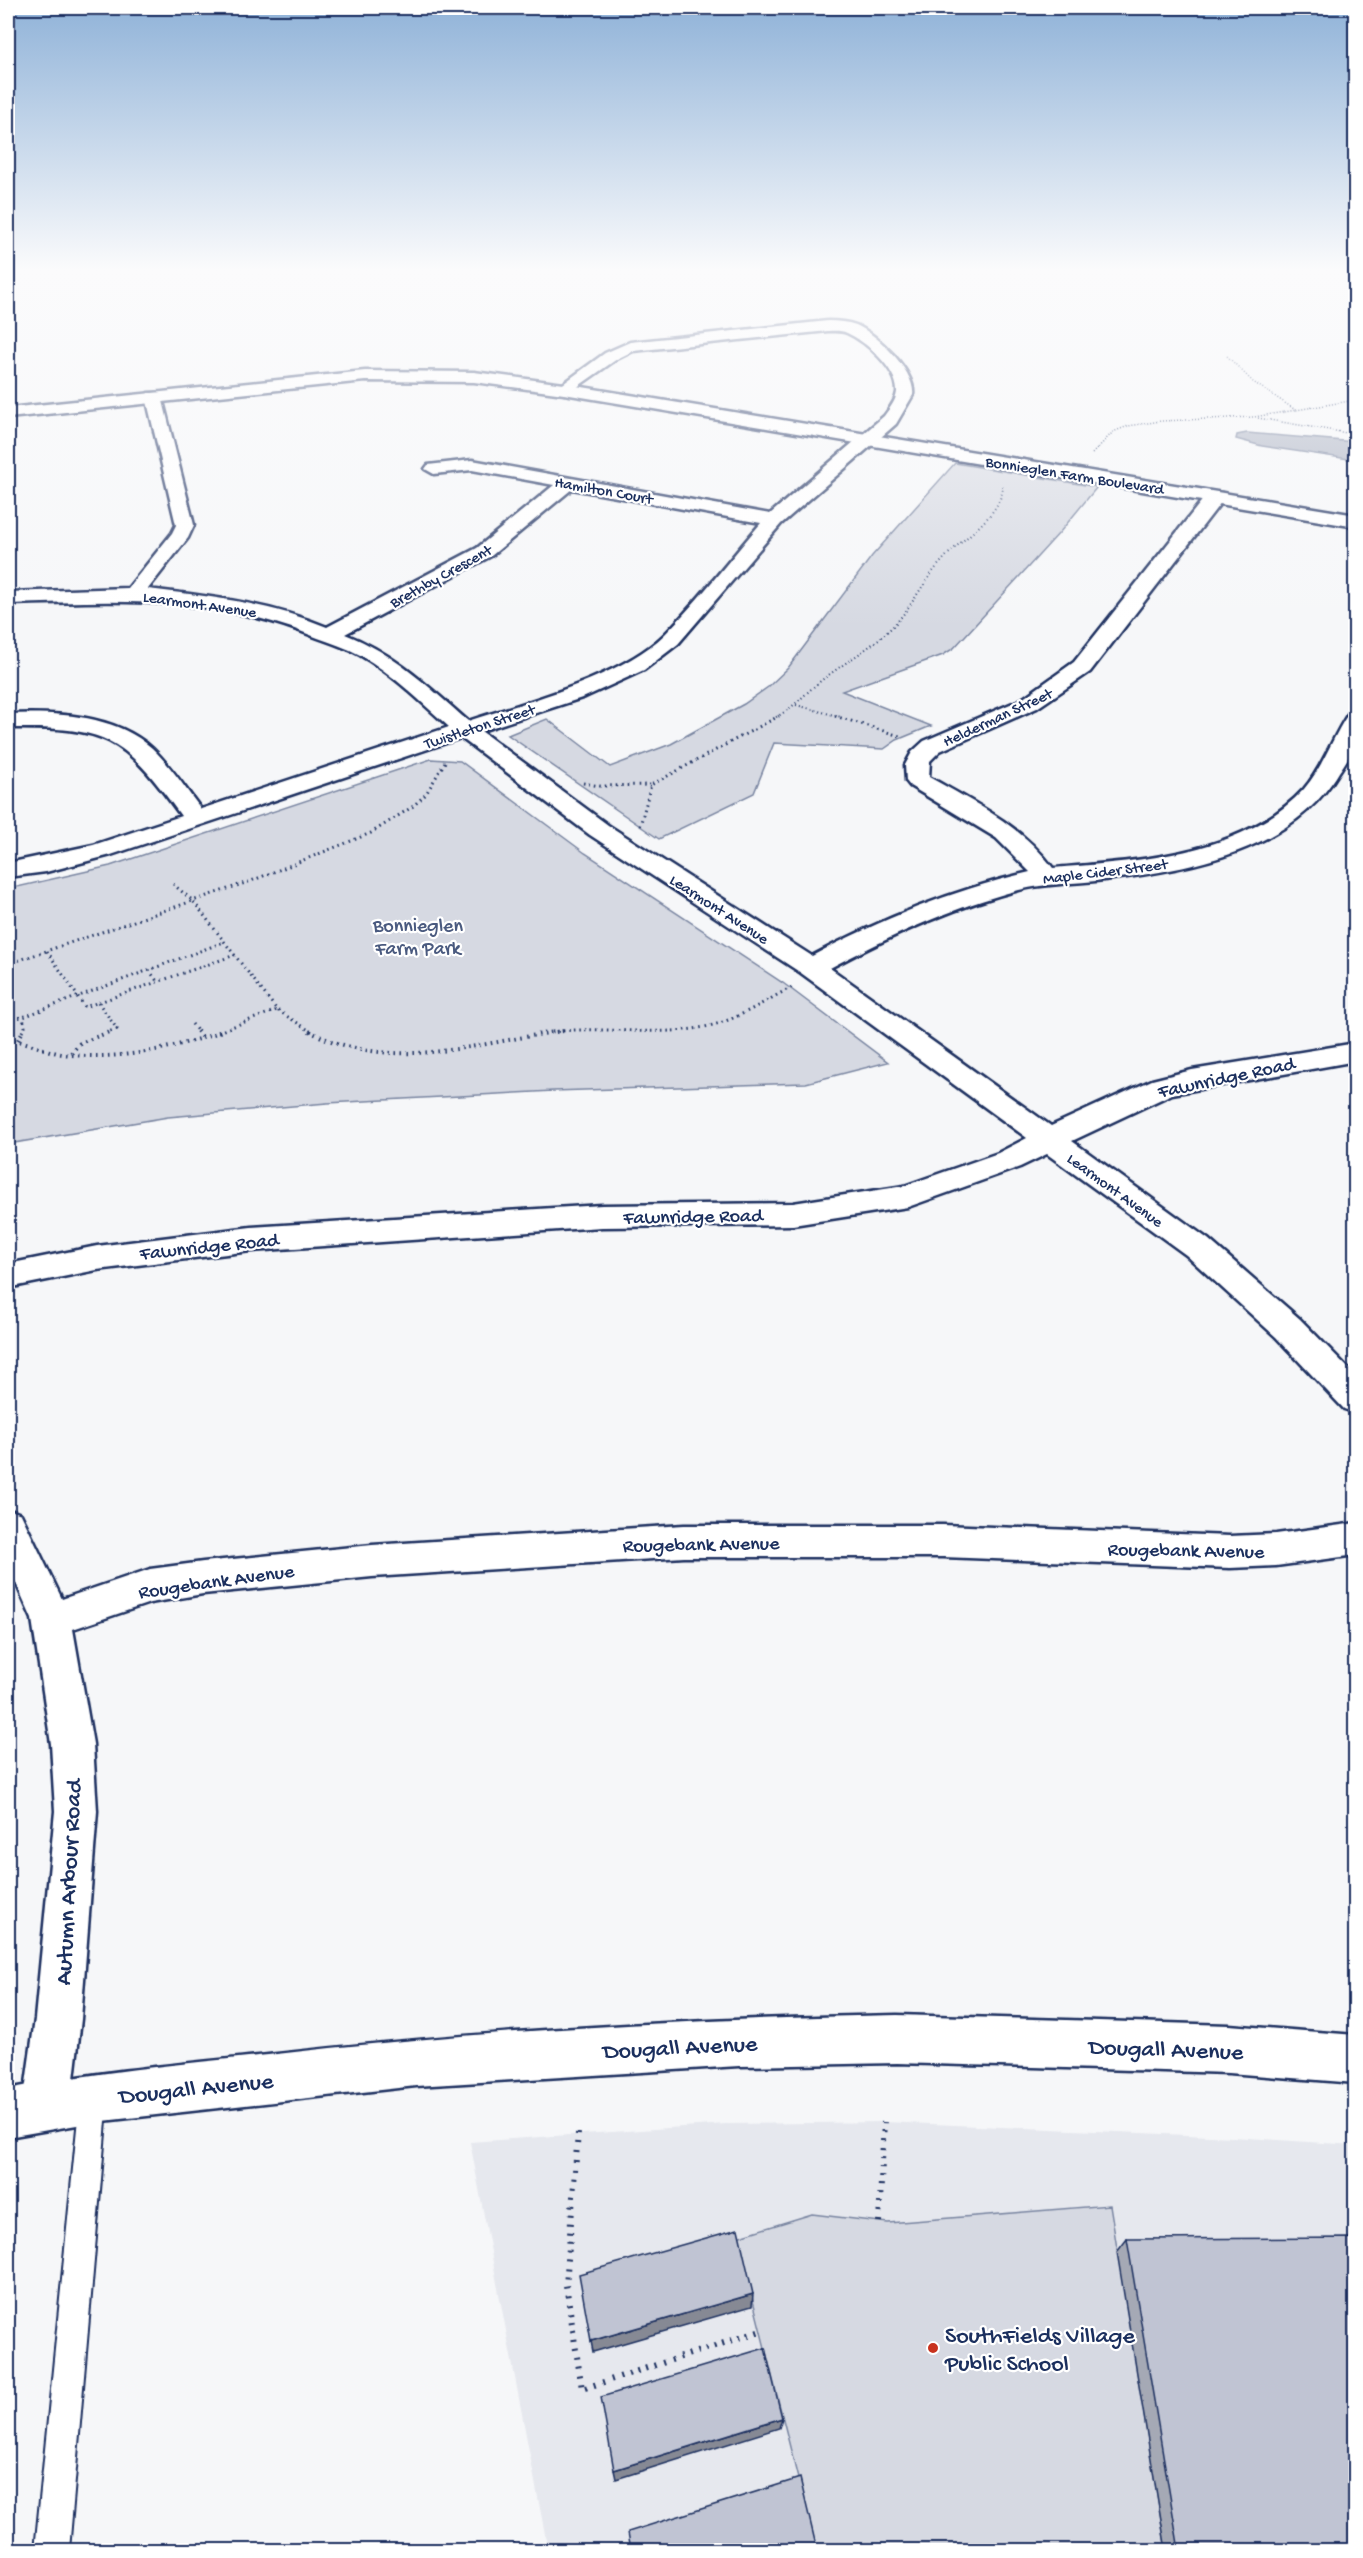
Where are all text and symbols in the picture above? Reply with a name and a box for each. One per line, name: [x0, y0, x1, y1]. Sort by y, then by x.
street label: Bonnieglen Farm Boulevard: [983, 454, 1167, 501]
street label: Hamilton Court: [553, 474, 655, 511]
street label: Brethby Crescent: [387, 541, 497, 614]
street label: Learmont Avenue: [142, 589, 258, 624]
street label: Helderman Street: [941, 685, 1058, 753]
street label: Twistleton Street: [421, 701, 539, 755]
street label: Maple Cider Street: [1042, 856, 1170, 891]
street label: Learmont Avenue: [665, 872, 772, 950]
park label: Bonnieglen Farm Park: [372, 916, 463, 962]
street label: Fawnridge Road: [1155, 1053, 1300, 1105]
street label: Learmont Avenue: [1062, 1151, 1166, 1234]
street label: Fawnridge Road: [622, 1206, 765, 1231]
street label: Fawnridge Road: [138, 1230, 282, 1267]
street label: Rougebank Avenue: [622, 1534, 780, 1559]
street label: Rougebank Avenue: [1107, 1540, 1265, 1565]
street label: Rougebank Avenue: [137, 1561, 296, 1606]
street label: Autumn Arbour Road: [51, 1777, 90, 1986]
street label: Dougall Avenue: [600, 2031, 759, 2068]
street label: Dougall Avenue: [1086, 2034, 1244, 2069]
street label: Dougall Avenue: [116, 2068, 275, 2113]
place label: SouthFields Village Public School: [944, 2323, 1135, 2380]
marker: SouthFields Village Public School: [926, 2341, 940, 2355]

